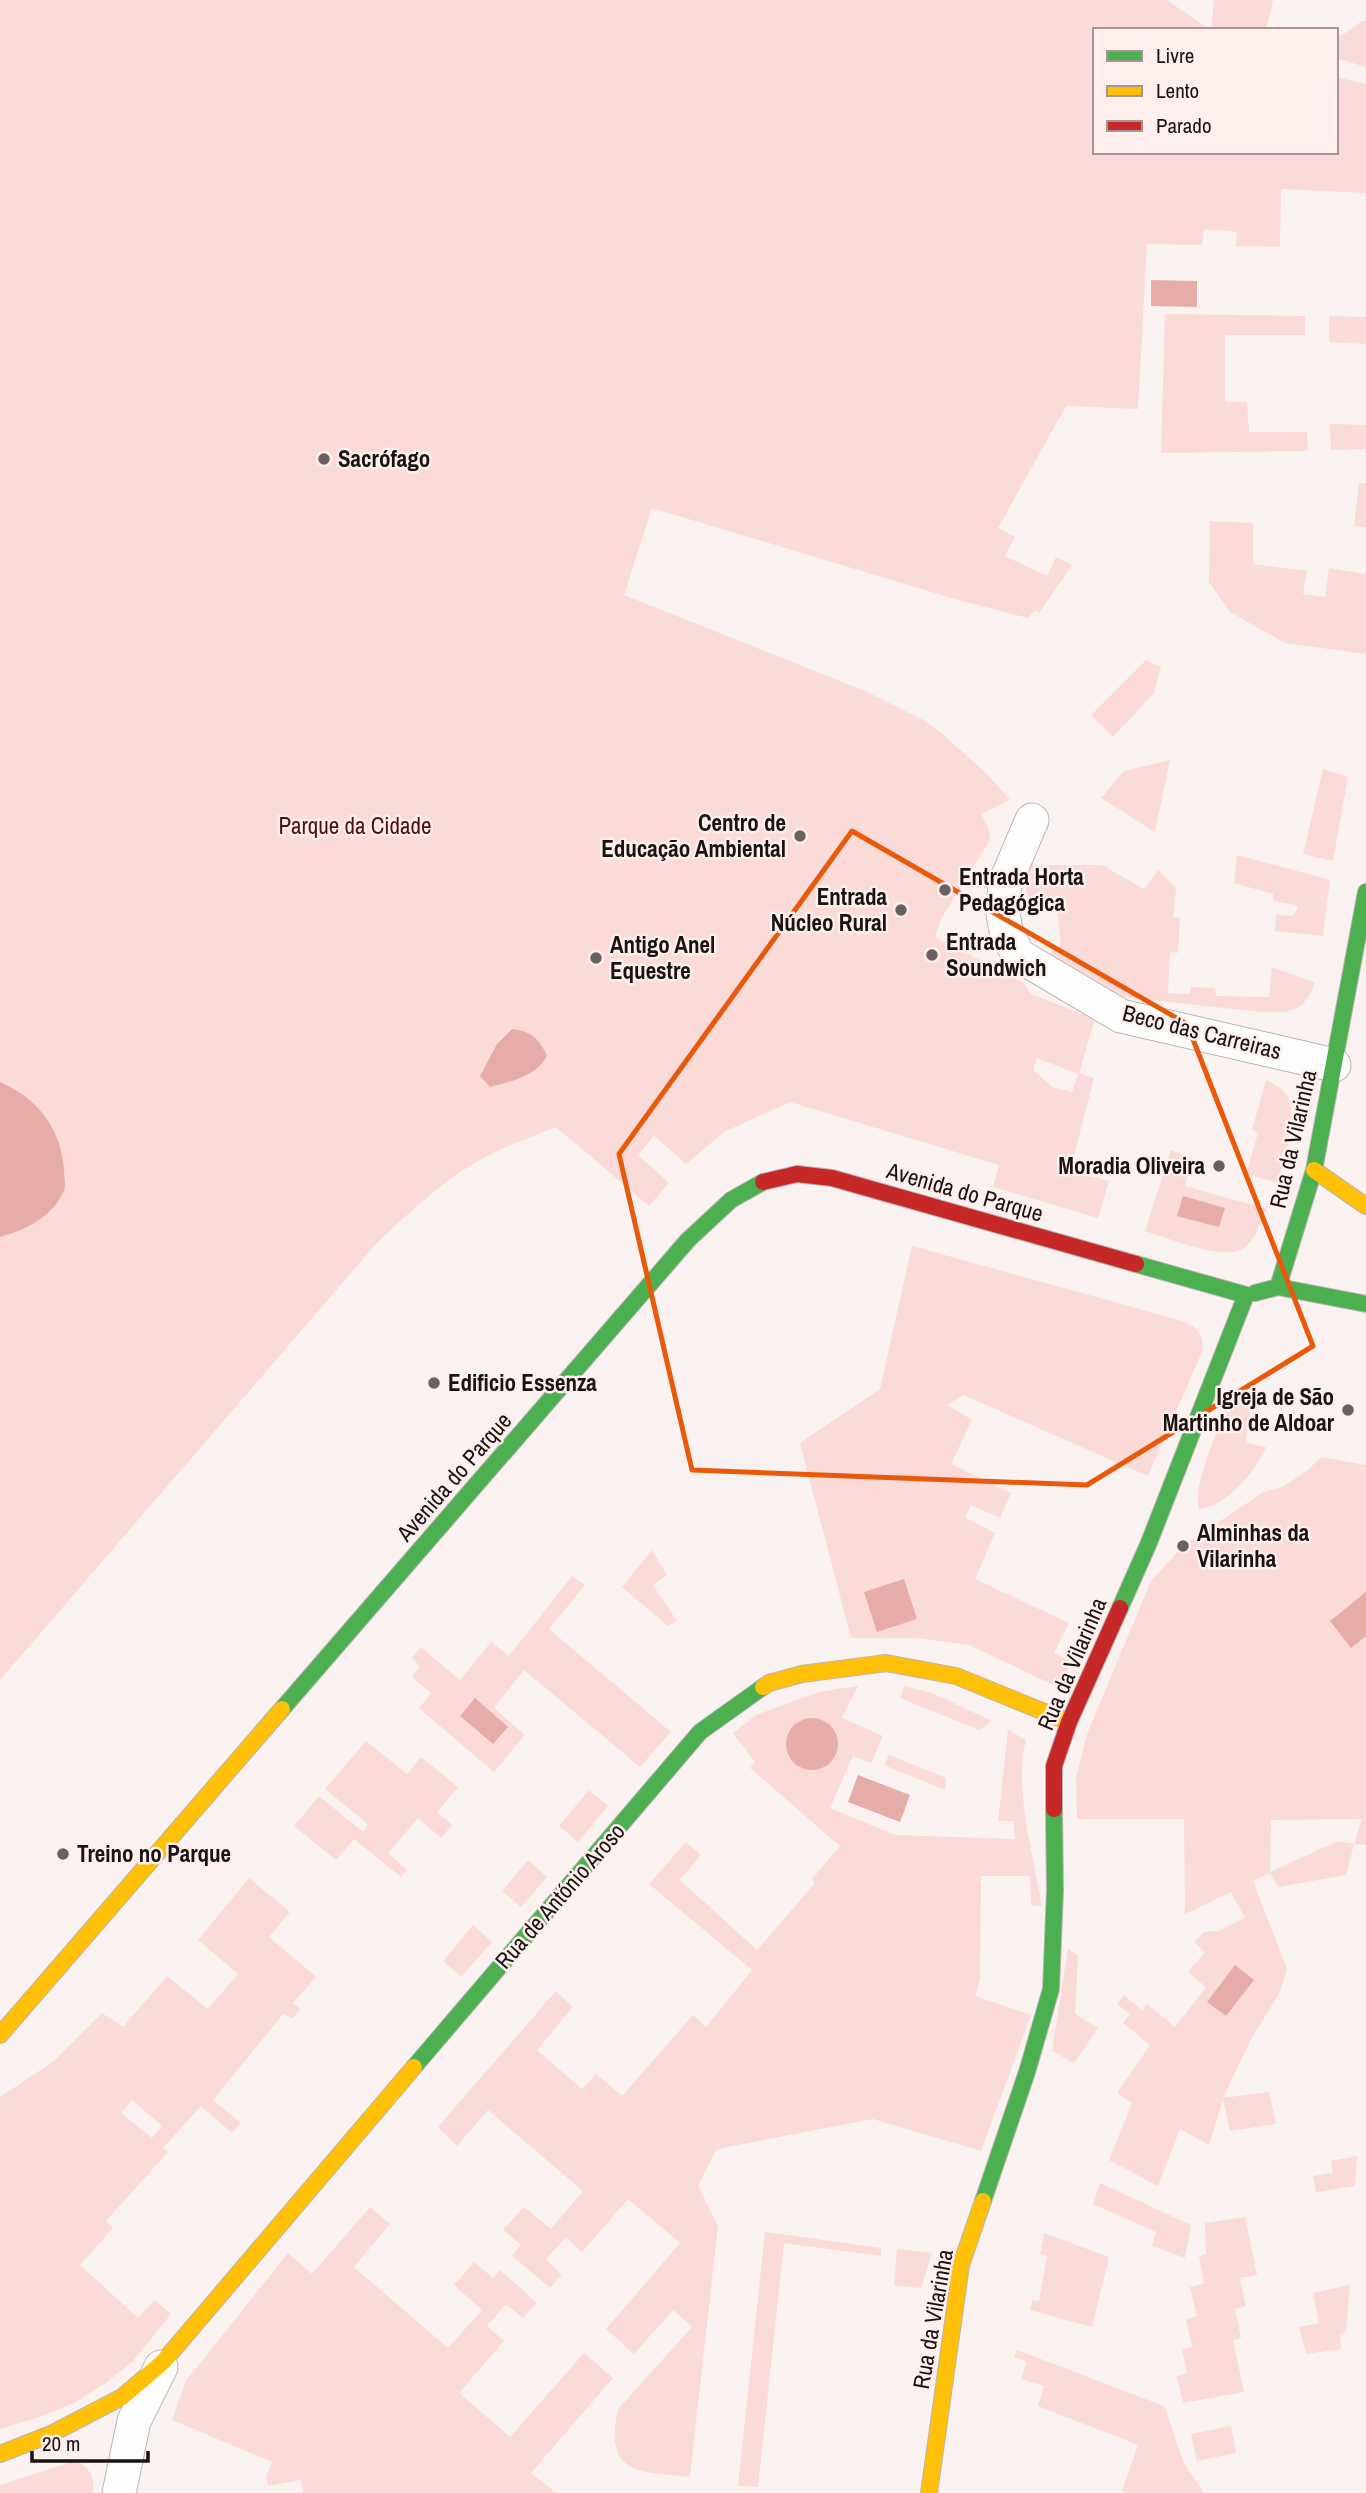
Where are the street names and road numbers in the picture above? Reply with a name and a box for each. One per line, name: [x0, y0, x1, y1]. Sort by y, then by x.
street label: Beco das Carreiras: [1120, 997, 1285, 1066]
street label: Rua da Vilarinha: [1262, 1066, 1324, 1211]
street label: Avenida do Parque: [882, 1154, 1047, 1229]
street label: Avenida do Parque: [388, 1406, 518, 1548]
street label: Rua da Vilarinha: [1030, 1592, 1114, 1735]
street label: Rua de António Aroso: [488, 1816, 632, 1975]
street label: Rua da Vilarinha: [905, 2246, 960, 2391]

